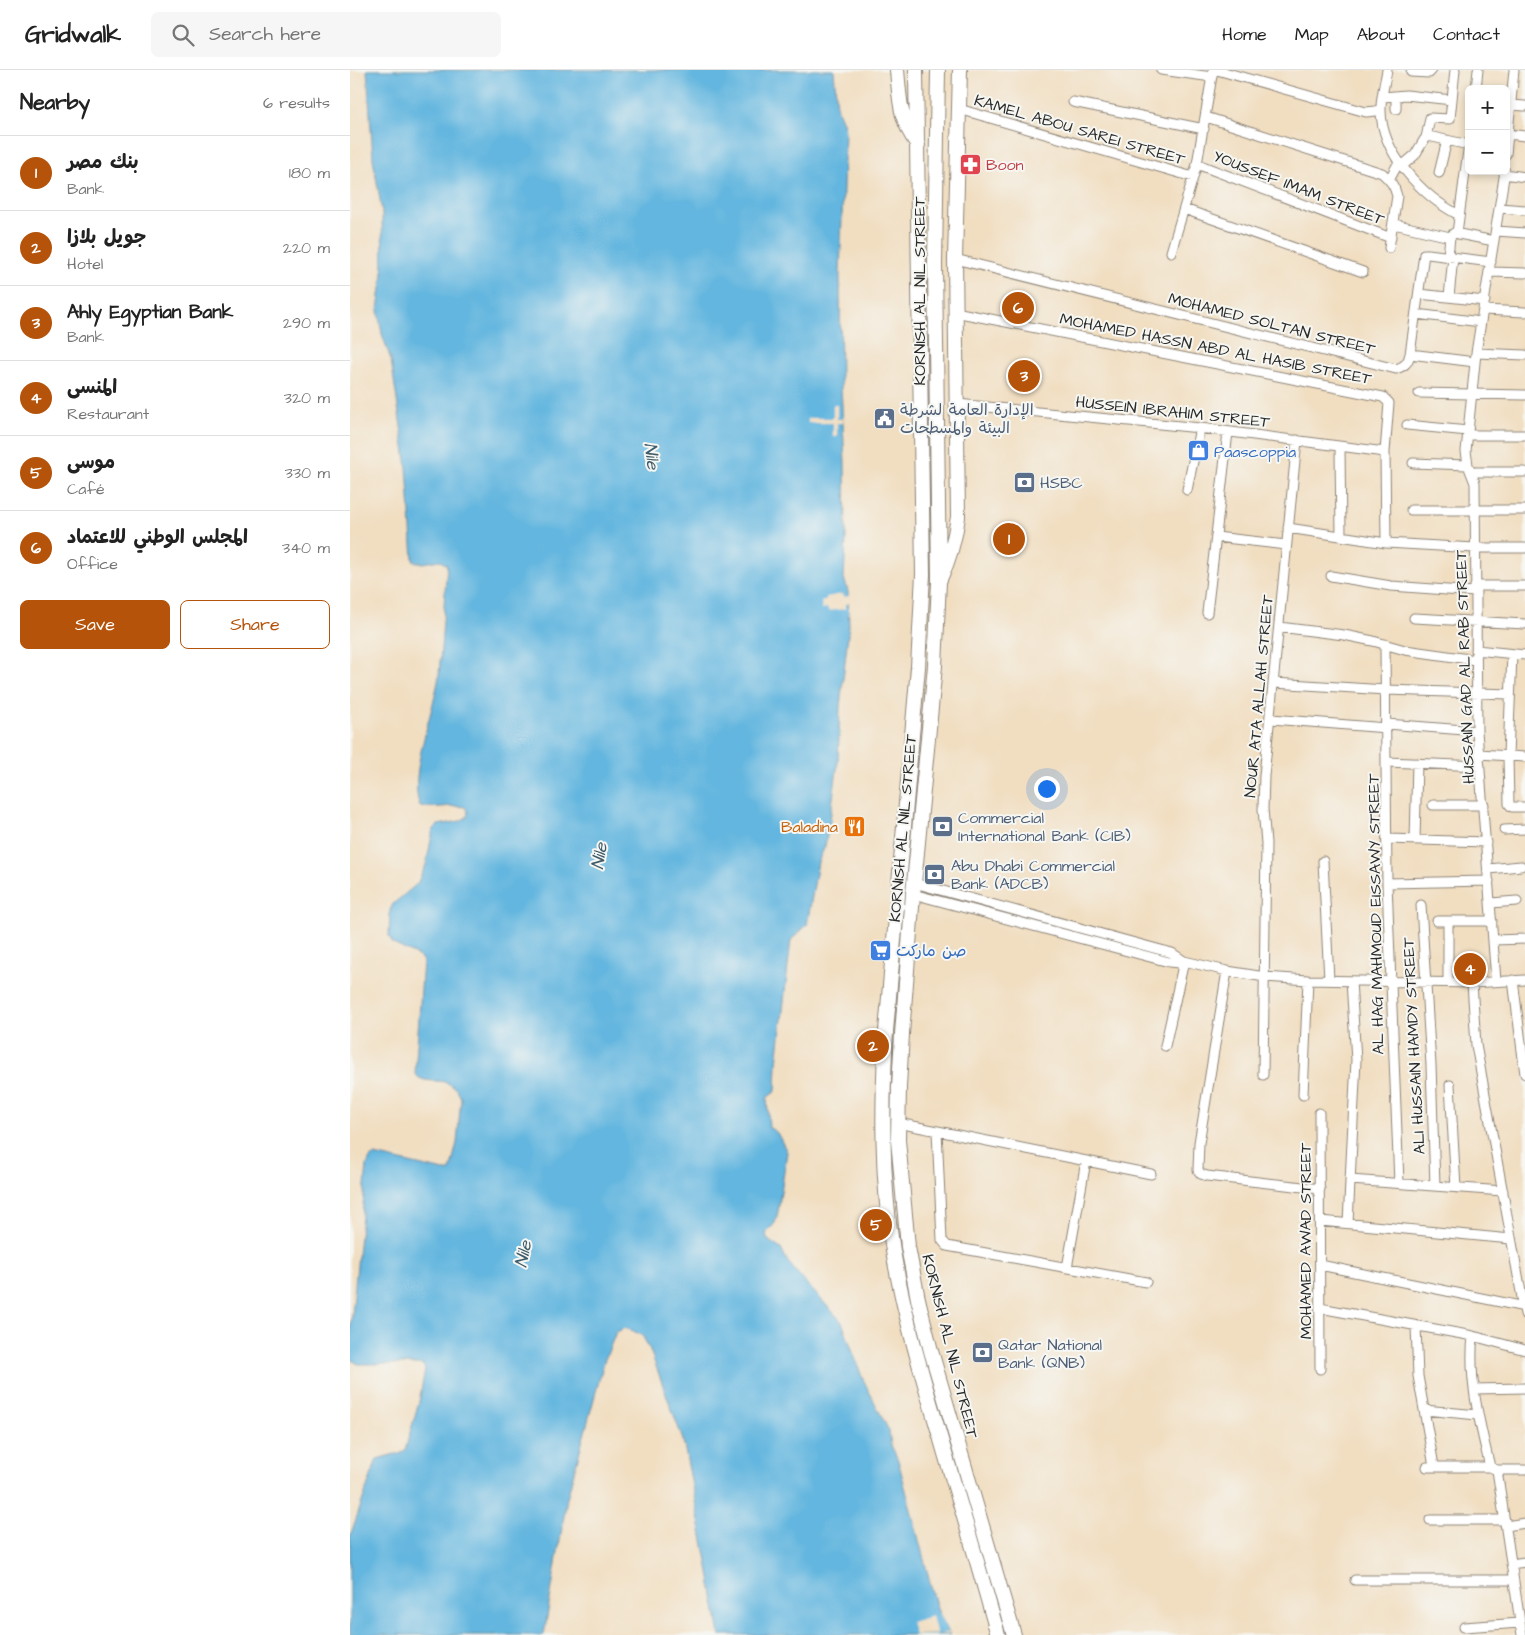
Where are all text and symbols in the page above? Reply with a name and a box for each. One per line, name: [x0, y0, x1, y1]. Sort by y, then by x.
search box: [151, 12, 501, 57]
text: Gridwalk: [25, 18, 121, 52]
icon: search: [169, 21, 197, 49]
text: Search here: [209, 21, 321, 48]
text: Home: [1222, 22, 1267, 47]
text: Map: [1295, 22, 1329, 47]
text: About: [1357, 22, 1405, 47]
text: Contact: [1433, 22, 1500, 47]
map controls: [1465, 85, 1510, 175]
button: +: [1465, 85, 1510, 130]
text: Nearby: [20, 88, 90, 117]
street label: KAMEL ABOU SAREI STREET: [972, 89, 1188, 171]
text: 6 results: [263, 92, 330, 114]
button: −: [1465, 130, 1510, 175]
street label: YOUSSEF IMAM STREET: [1210, 145, 1388, 231]
text: بنك مصر: [67, 149, 138, 176]
pharmacy icon: Boon: [958, 152, 982, 176]
place label: Boon: [986, 154, 1023, 176]
text: 1: [35, 162, 37, 184]
text: 180 m: [289, 162, 330, 184]
text: Bank: [67, 178, 104, 200]
street label: KORNISH AL NIL STREET: [909, 197, 931, 385]
text: جويل بلازا: [67, 224, 146, 251]
text: 2: [31, 237, 41, 259]
text: 220 m: [283, 237, 330, 259]
text: Hotel: [67, 253, 103, 275]
street label: MOHAMED SOLTAN STREET: [1166, 288, 1378, 360]
pin: 6: [1002, 289, 1034, 327]
text: Ahly Egyptian Bank: [67, 299, 233, 326]
street label: MOHAMED HASSN ABD AL HASIB STREET: [1058, 308, 1374, 390]
text: 3: [32, 312, 40, 334]
text: 290 m: [283, 312, 330, 334]
text: Bank: [67, 326, 104, 348]
pin: 3: [1008, 357, 1040, 395]
text: المنسى: [67, 374, 117, 401]
text: 4: [31, 387, 41, 409]
text: 320 m: [284, 387, 330, 409]
street label: HUSSEIN IBRAHIM STREET: [1075, 391, 1271, 433]
place label: الإدارة العامة لشرطة البيئة والمسطحات: [900, 399, 1034, 439]
text: Restaurant: [67, 403, 149, 425]
public building icon: الإدارة العامة لشرطة البيئة والمسطحات: [872, 406, 896, 430]
shop icon: Paascoppia: [1186, 439, 1210, 463]
water label: Nile: [637, 441, 666, 472]
place label: Paascoppia: [1214, 441, 1296, 463]
text: موسى: [67, 449, 115, 476]
text: 5: [30, 462, 42, 484]
text: 330 m: [285, 462, 330, 484]
bank icon: HSBC: [1012, 470, 1036, 494]
place label: HSBC: [1040, 472, 1083, 494]
text: Café: [67, 478, 105, 500]
pin: 1: [993, 520, 1025, 558]
text: المجلس الوطني للاعتماد: [67, 524, 248, 551]
text: 6: [31, 537, 41, 559]
text: 340 m: [282, 537, 330, 559]
street label: HUSSAIN GAD AL RAB STREET: [1450, 550, 1480, 784]
text: Office: [67, 553, 118, 575]
street label: NOUR ATA ALLAH STREET: [1239, 594, 1279, 799]
button: Save: [20, 600, 170, 649]
button: Share: [180, 600, 330, 649]
street label: KORNISH AL NIL STREET: [884, 733, 922, 923]
street label: AL HAG MAHMOUD EISSAWY STREET: [1363, 773, 1389, 1055]
your location: [1034, 776, 1060, 802]
place label: Commercial International Bank (CIB): [958, 807, 1131, 847]
restaurant icon: Baladina: [842, 814, 866, 838]
bank icon: Commercial International Bank (CIB): [930, 814, 954, 838]
place label: Baladina: [781, 816, 838, 838]
water label: Nile: [585, 840, 614, 871]
place label: Abu Dhabi Commercial Bank (ADCB): [951, 855, 1115, 895]
bank icon: Abu Dhabi Commercial Bank (ADCB): [923, 862, 947, 886]
street label: ALI HUSSAIN HAMDY STREET: [1397, 937, 1431, 1155]
supermarket icon: صن ماركت: [868, 938, 892, 962]
place label: صن ماركت: [896, 940, 966, 962]
pin: 4: [1454, 950, 1486, 988]
pin: 2: [857, 1027, 889, 1065]
street label: MOHAMED AWAD STREET: [1295, 1143, 1317, 1339]
pin: 5: [860, 1206, 892, 1244]
water label: Nile: [508, 1237, 539, 1270]
street label: KORNISH AL NIL STREET: [917, 1252, 984, 1441]
place label: Qatar National Bank (QNB): [998, 1334, 1102, 1374]
bank icon: Qatar National Bank (QNB): [970, 1341, 994, 1365]

